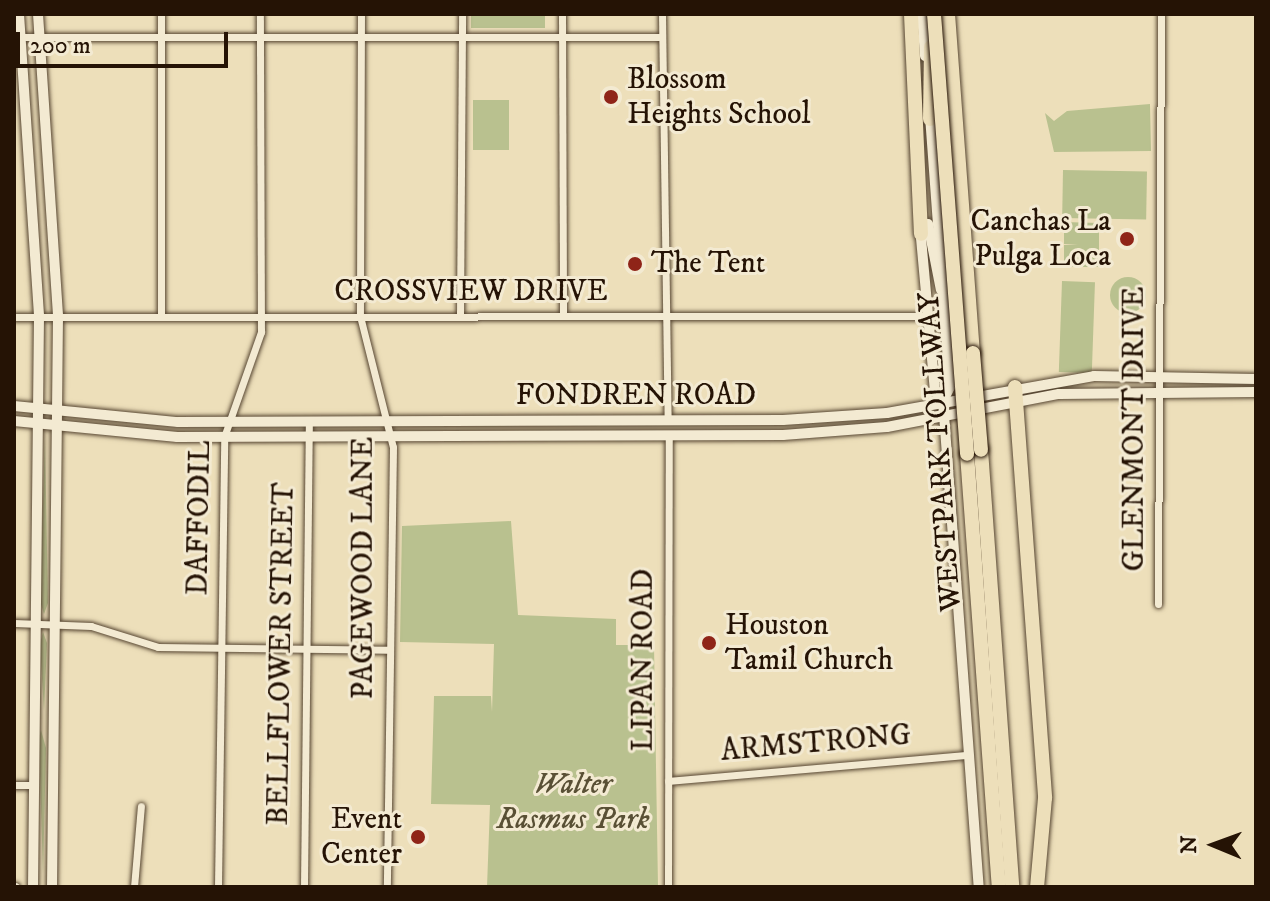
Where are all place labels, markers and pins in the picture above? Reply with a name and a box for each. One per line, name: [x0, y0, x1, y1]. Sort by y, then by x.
place label: Blossom Heights School: [627, 62, 810, 132]
marker: Blossom Heights School: [602, 88, 620, 106]
place label: Canchas La Pulga Loca: [971, 204, 1111, 274]
marker: Canchas La Pulga Loca: [1118, 230, 1136, 248]
place label: The Tent: [651, 246, 765, 282]
marker: The Tent: [626, 255, 644, 273]
place label: Houston Tamil Church: [725, 608, 893, 678]
marker: Houston Tamil Church: [700, 634, 718, 652]
place label: Event Center: [321, 802, 402, 872]
marker: Event Center: [409, 828, 427, 846]

